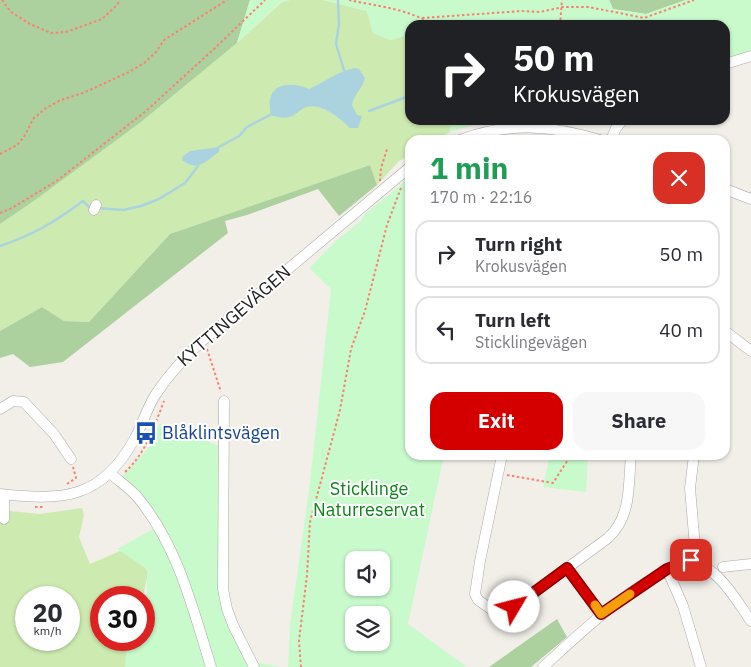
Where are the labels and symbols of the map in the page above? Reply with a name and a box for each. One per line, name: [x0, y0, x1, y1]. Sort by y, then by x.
street label: KYTTINGEVÄGEN: [172, 260, 295, 371]
bus stop icon: Blåklintsvägen: [133, 420, 159, 446]
place label: Blåklintsvägen: [162, 421, 280, 444]
park label: Sticklinge Naturreservat: [313, 477, 425, 521]
pin: [670, 539, 712, 581]
position arrow: [487, 580, 539, 632]
speed limit sign: 30: [90, 586, 155, 651]

